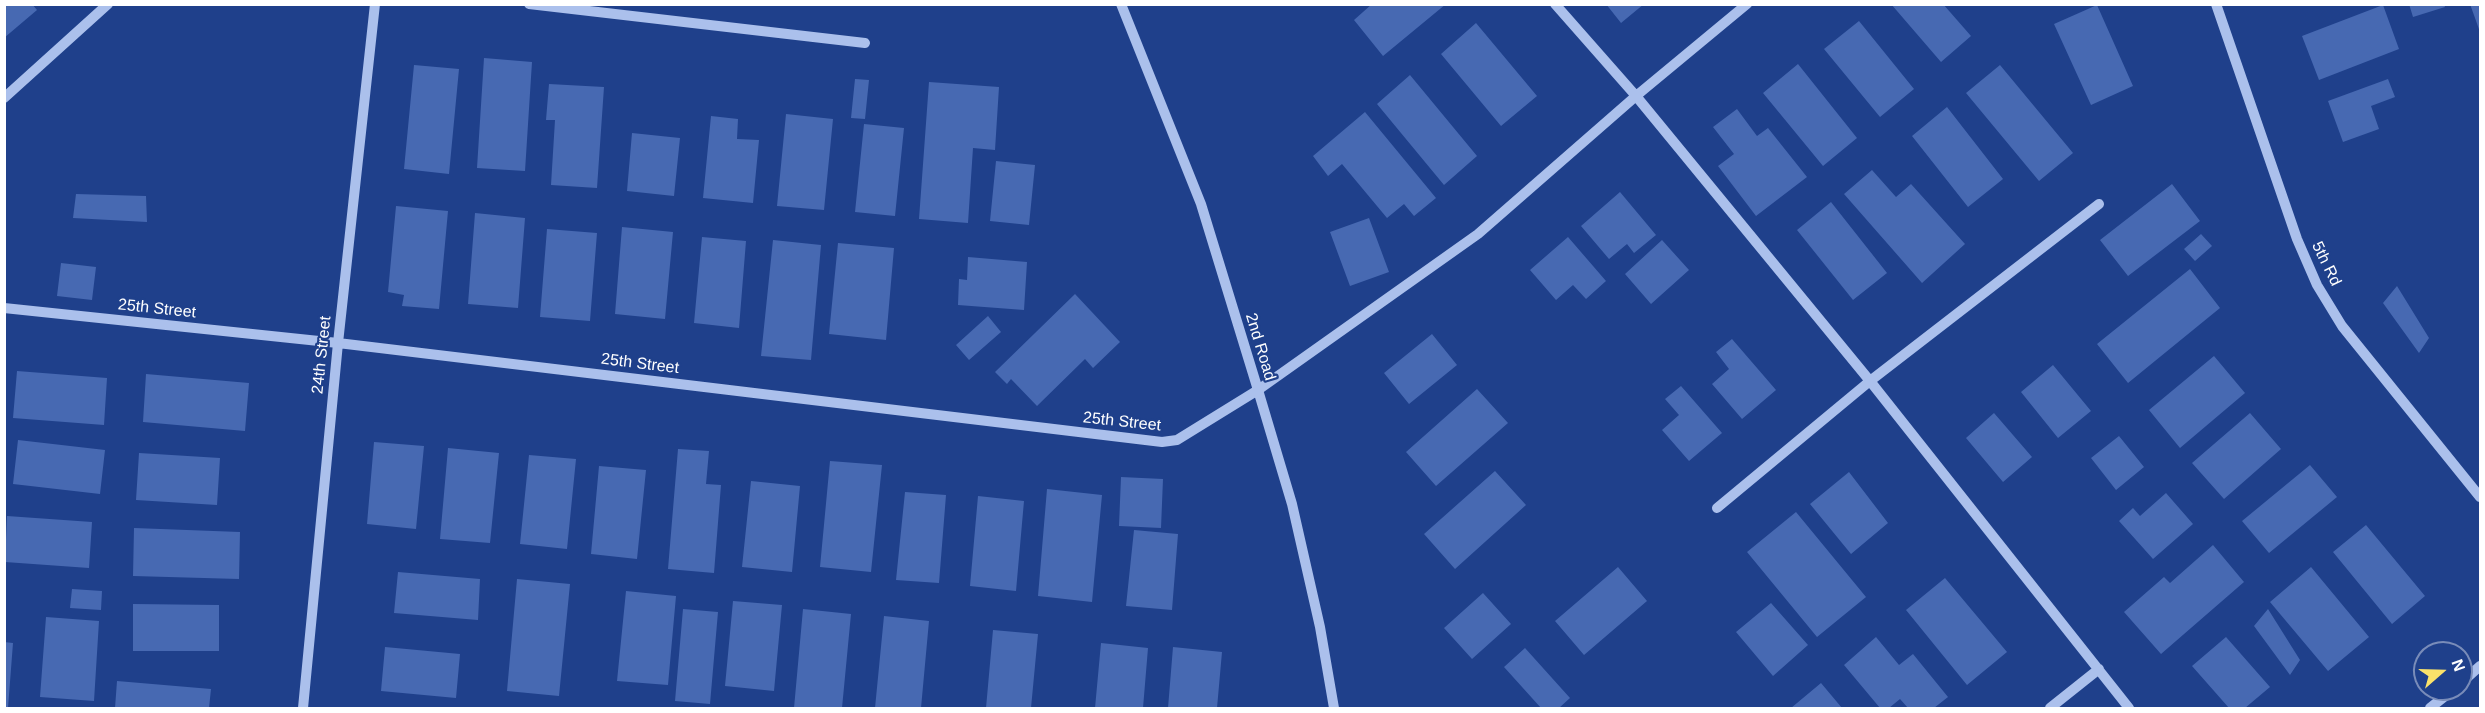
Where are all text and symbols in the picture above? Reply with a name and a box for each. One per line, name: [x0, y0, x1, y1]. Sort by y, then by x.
street label: 5th Rd: [2307, 239, 2345, 289]
street label: 25th Street: [117, 295, 197, 323]
street label: 2nd Road: [1241, 311, 1279, 383]
street label: 24th Street: [308, 315, 336, 395]
street label: 25th Street: [600, 350, 680, 378]
street label: 25th Street: [1082, 408, 1162, 436]
north arrow: [2413, 641, 2473, 701]
text: N: [2449, 657, 2468, 674]

